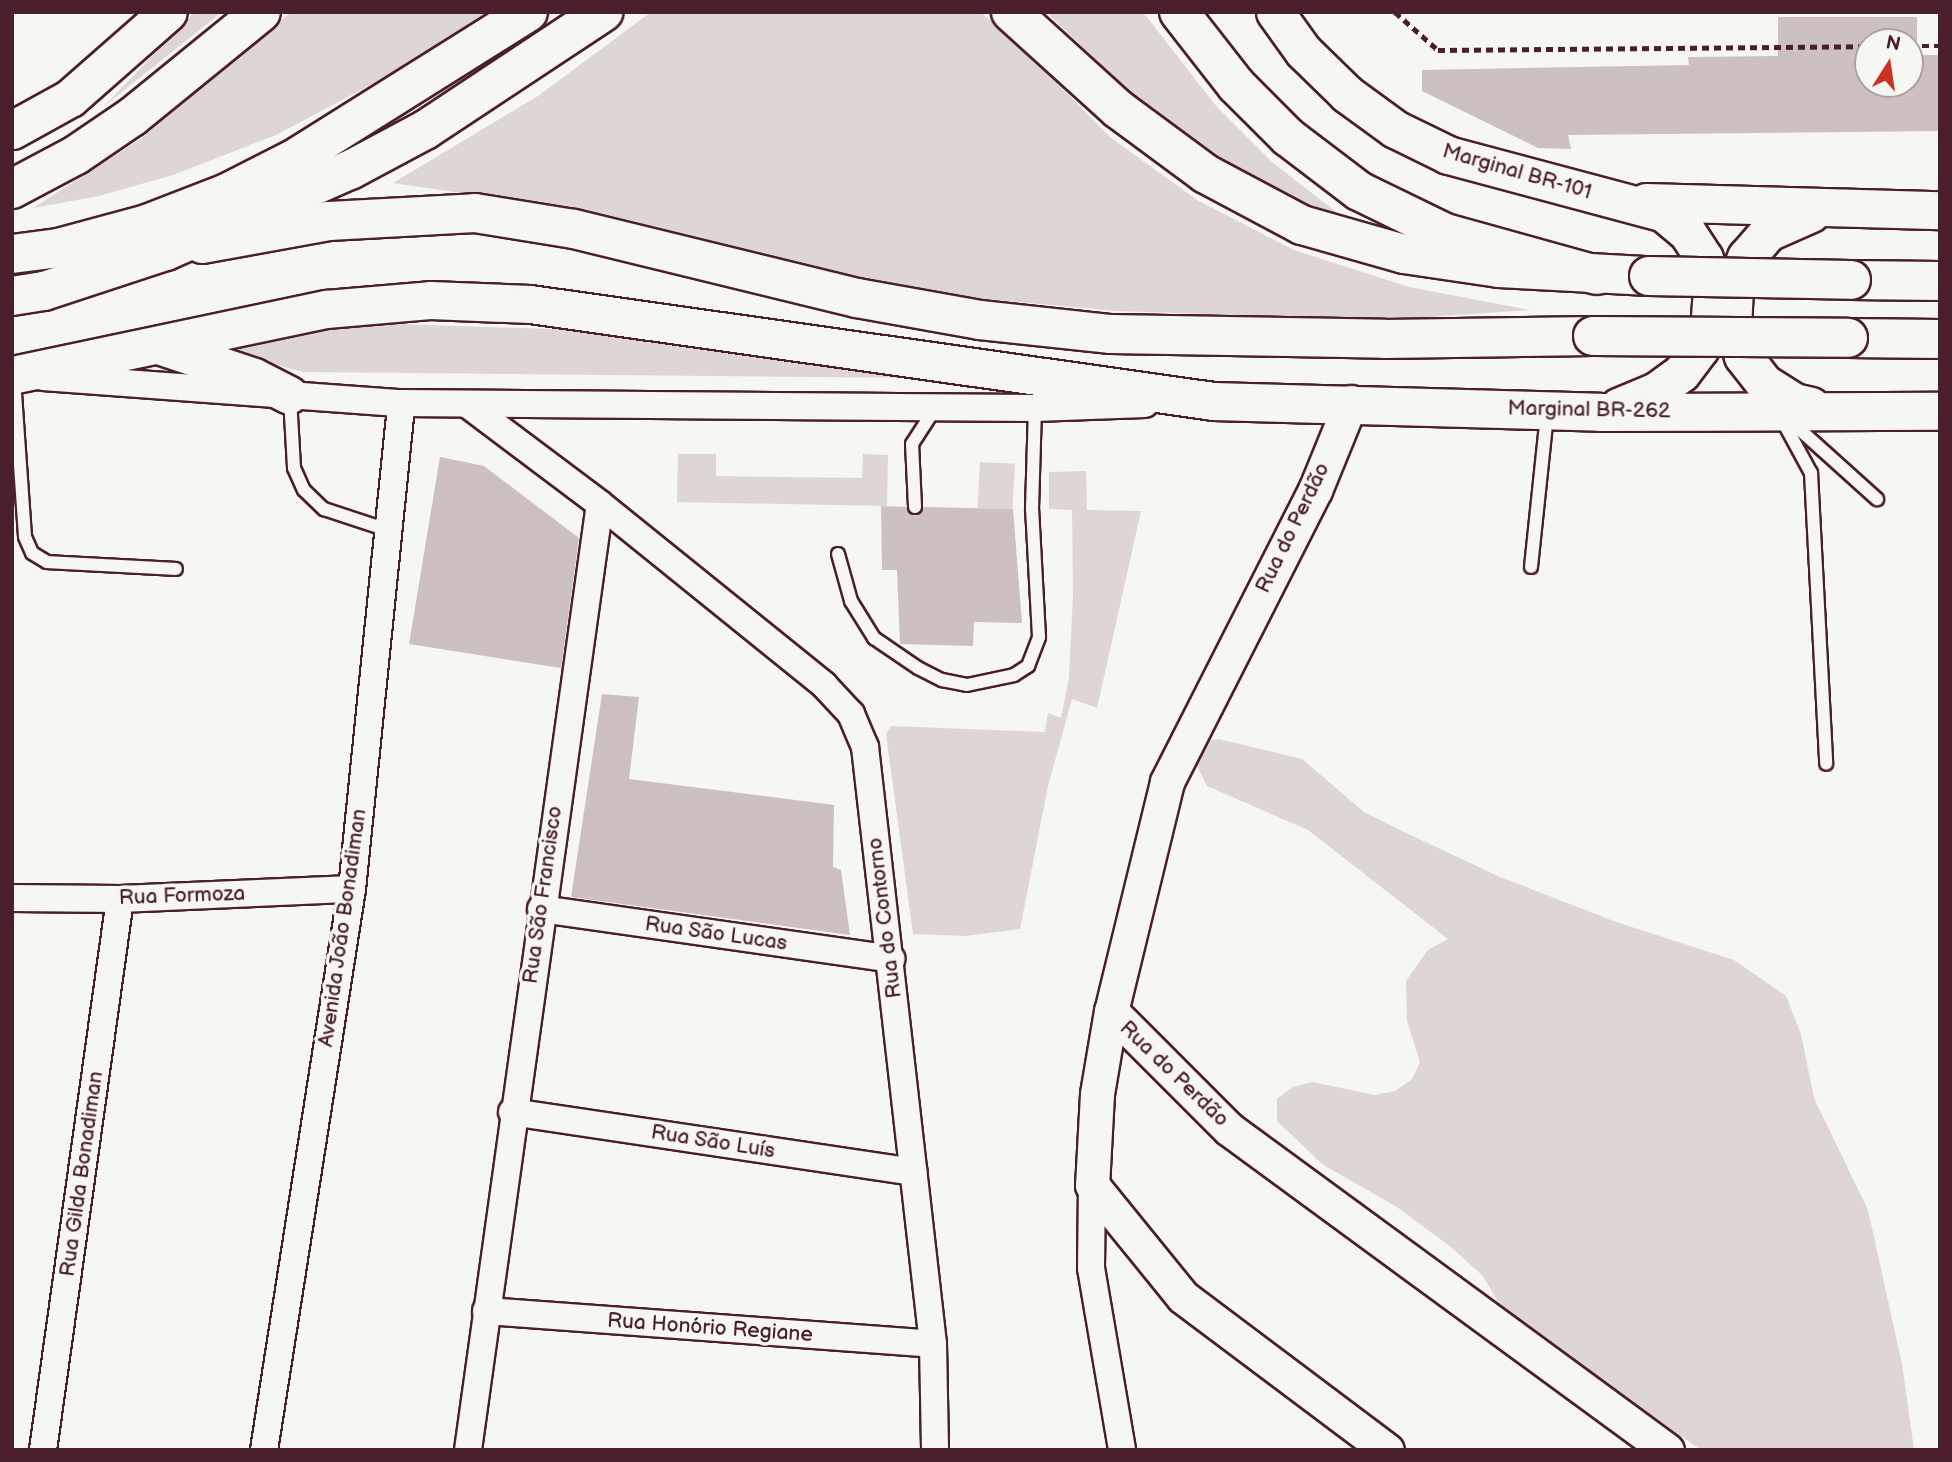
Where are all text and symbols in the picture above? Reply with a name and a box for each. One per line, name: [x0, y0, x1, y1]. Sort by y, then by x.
north arrow: [1854, 28, 1924, 98]
text: N: [1884, 31, 1902, 57]
street label: Marginal BR-101: [1440, 139, 1594, 205]
street label: Marginal BR-262: [1507, 396, 1671, 424]
street label: Rua do Perdão: [1251, 459, 1335, 597]
street label: Rua São Francisco: [518, 804, 568, 986]
street label: Avenida João Bonadiman: [314, 807, 372, 1049]
street label: Rua do Contorno: [863, 836, 907, 1000]
street label: Rua Formoza: [118, 881, 246, 911]
street label: Rua São Lucas: [643, 912, 789, 956]
street label: Rua do Perdão: [1114, 1016, 1234, 1132]
street label: Rua Gilda Bonadiman: [55, 1070, 109, 1278]
street label: Rua São Luís: [649, 1120, 777, 1164]
street label: Rua Honório Regiane: [606, 1308, 814, 1348]

